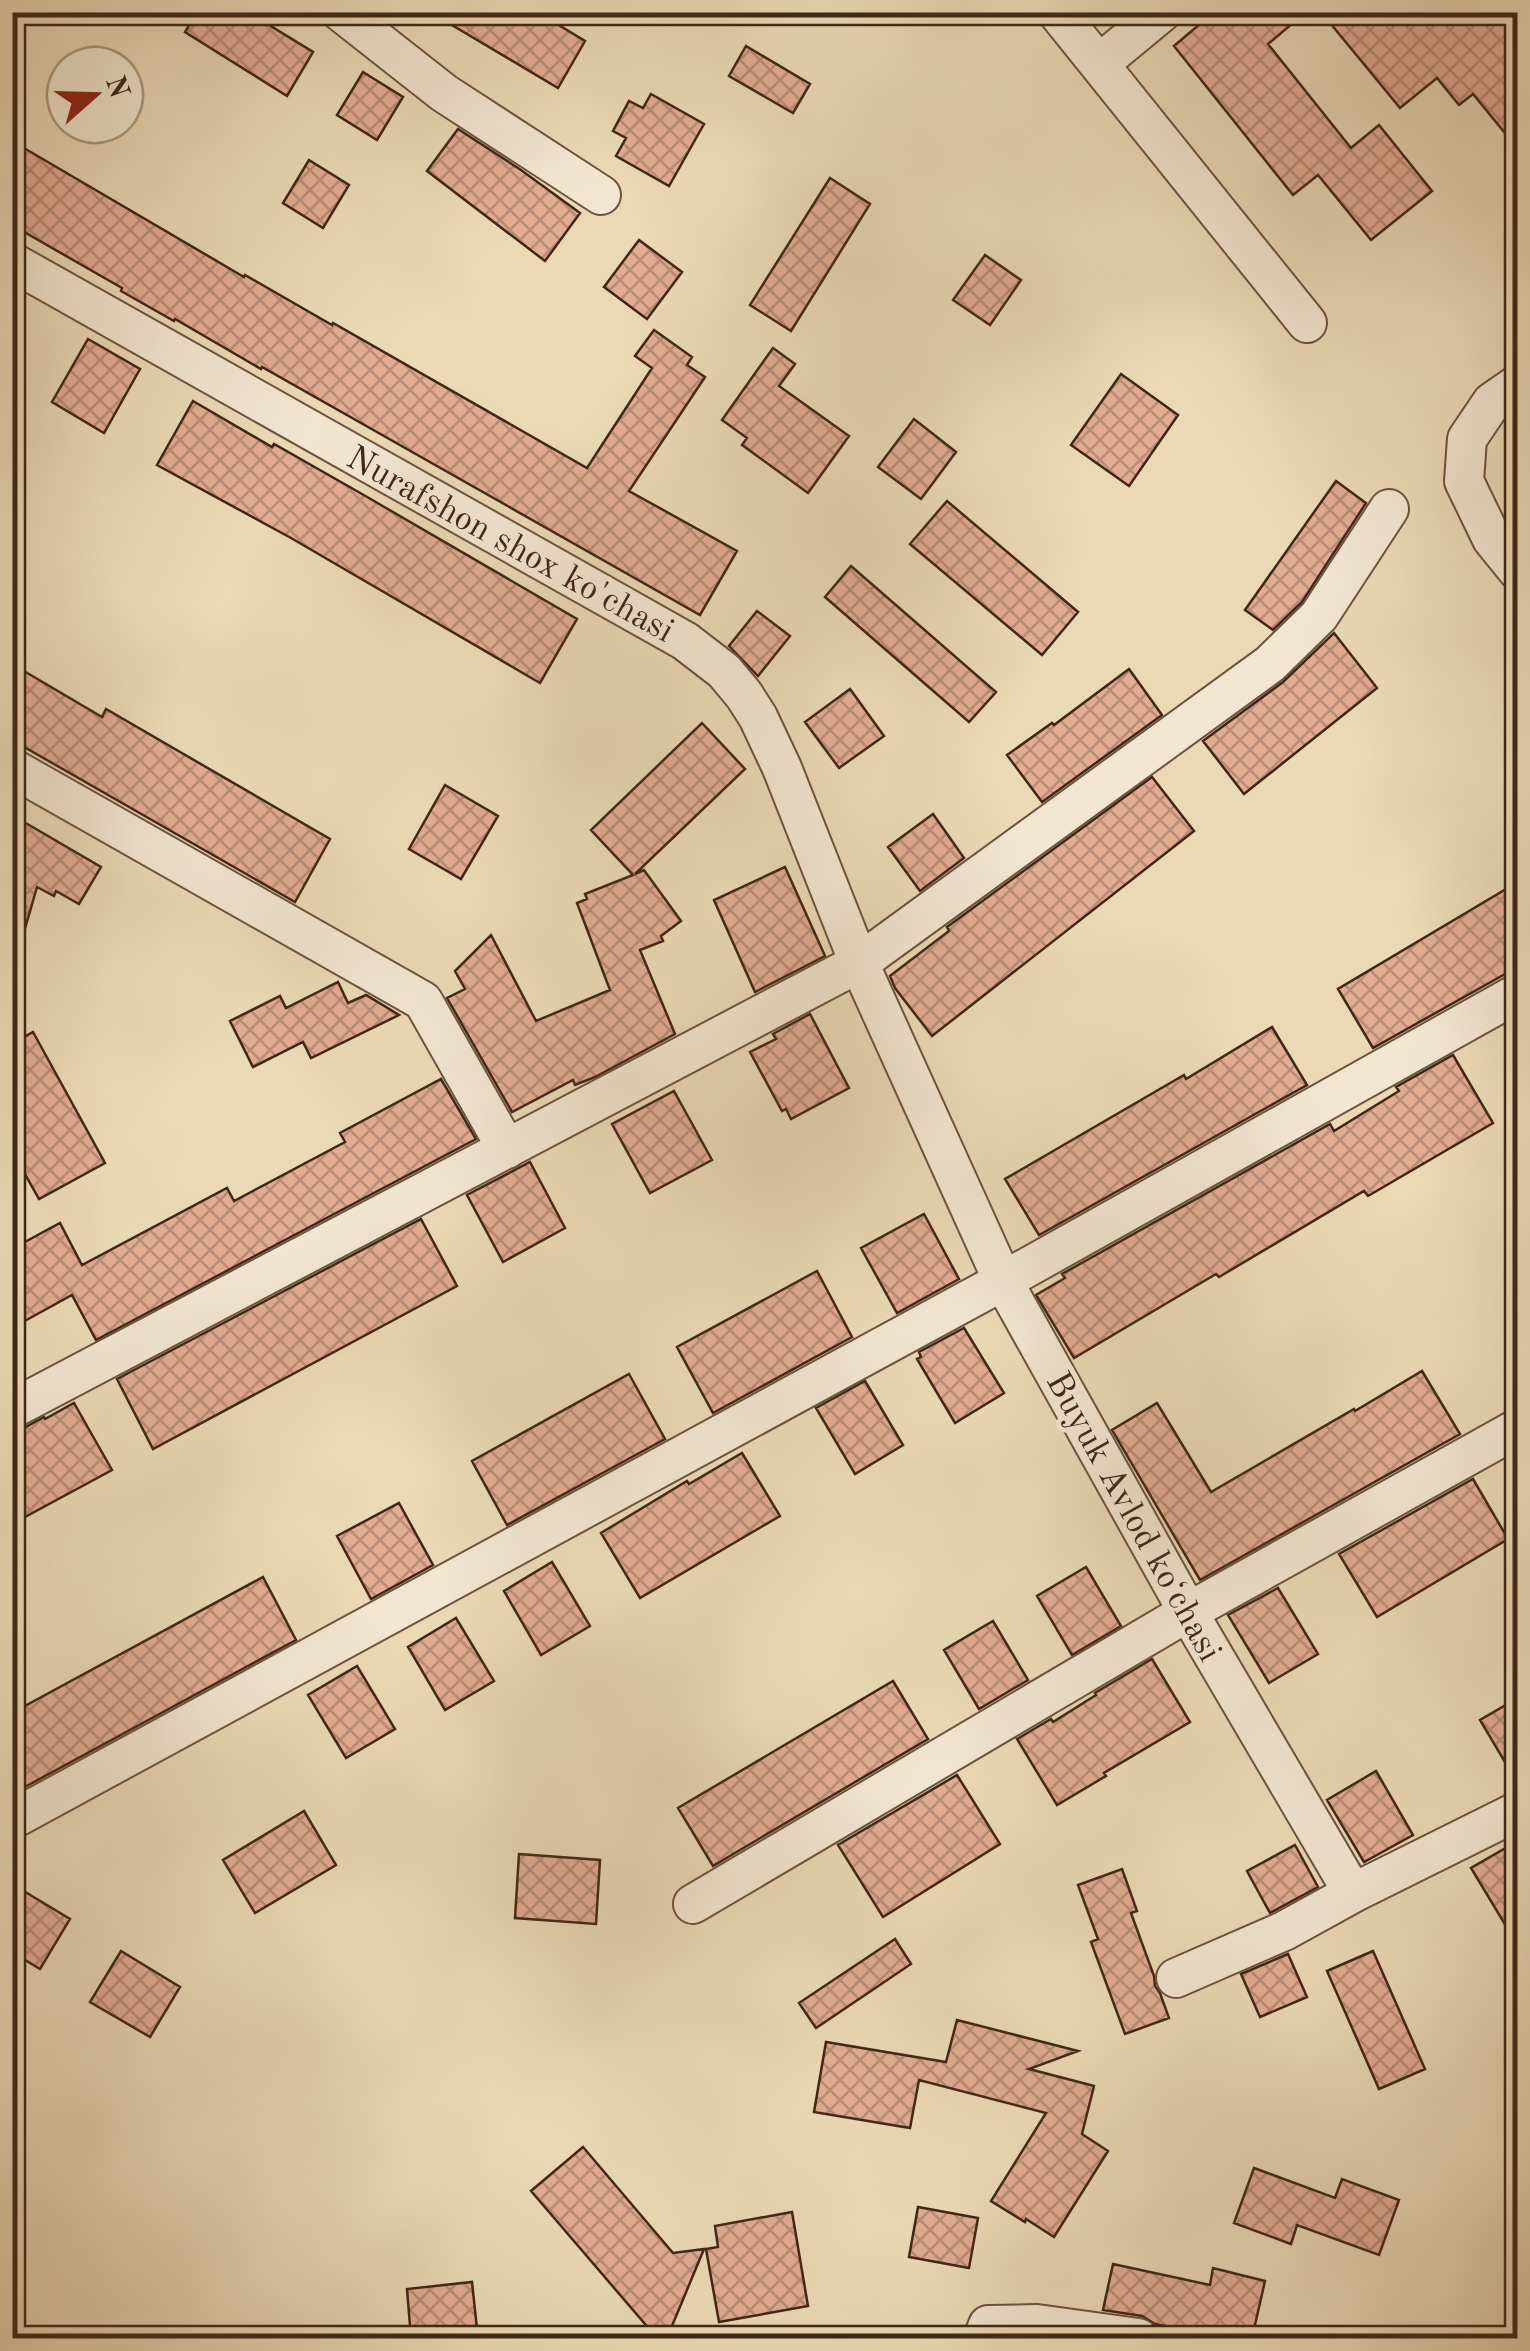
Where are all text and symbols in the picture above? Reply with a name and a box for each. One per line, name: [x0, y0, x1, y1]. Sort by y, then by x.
north arrow: [45, 45, 145, 145]
text: N: [99, 73, 133, 103]
street label: Nurafshon shox ko'chasi: [340, 441, 679, 650]
street label: Buyuk Avlod koʻchasi: [1039, 1367, 1227, 1668]

